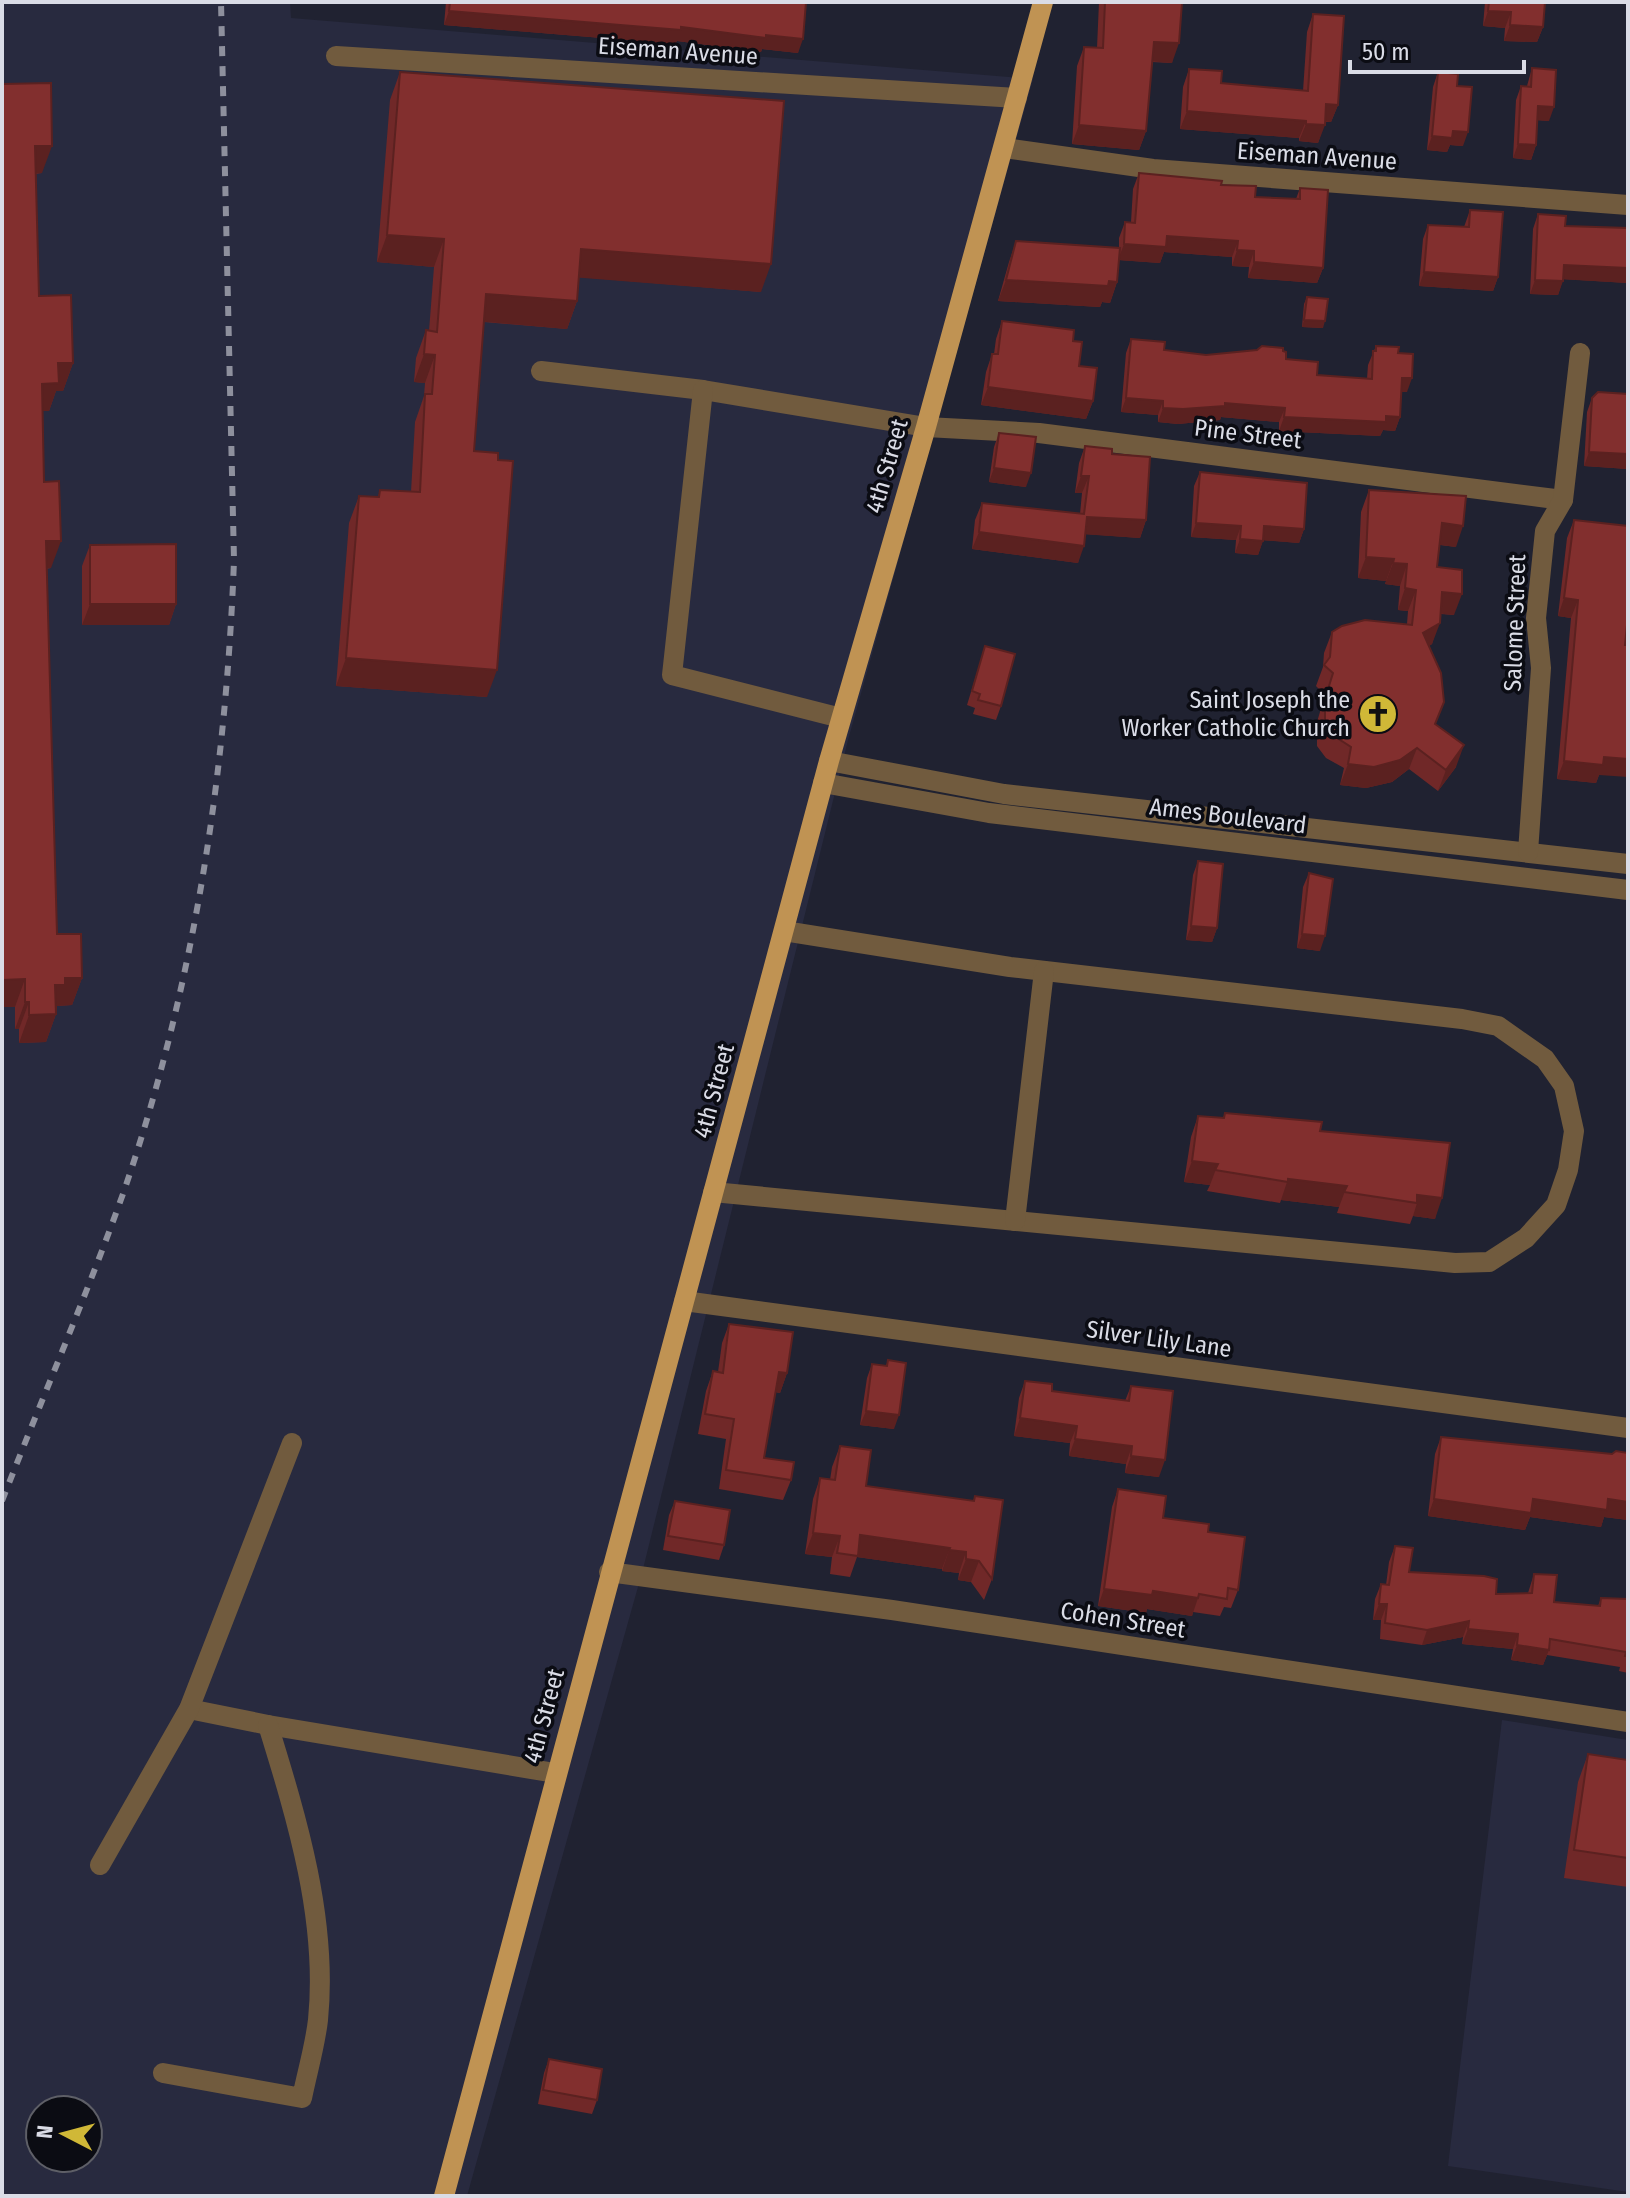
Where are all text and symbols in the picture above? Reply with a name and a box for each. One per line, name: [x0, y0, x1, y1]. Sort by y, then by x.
scale bar: [1350, 24, 1524, 74]
street label: Eiseman Avenue: [597, 31, 759, 71]
text: 50 m: [1362, 38, 1410, 66]
street label: Eiseman Avenue: [1236, 136, 1398, 176]
street label: Pine Street: [1193, 414, 1303, 454]
street label: 4th Street: [860, 415, 914, 516]
street label: Salome Street: [1499, 554, 1531, 692]
place label: Saint Joseph the Worker Catholic Church: [1122, 686, 1350, 742]
church icon: Saint Joseph the Worker Catholic Church: [1357, 693, 1399, 735]
street label: Ames Boulevard: [1148, 792, 1308, 840]
street label: 4th Street: [688, 1041, 740, 1141]
street label: Silver Lily Lane: [1085, 1315, 1233, 1363]
street label: Cohen Street: [1059, 1596, 1188, 1644]
street label: 4th Street: [518, 1666, 570, 1766]
north arrow: [24, 2094, 104, 2174]
text: N: [30, 2124, 59, 2140]

